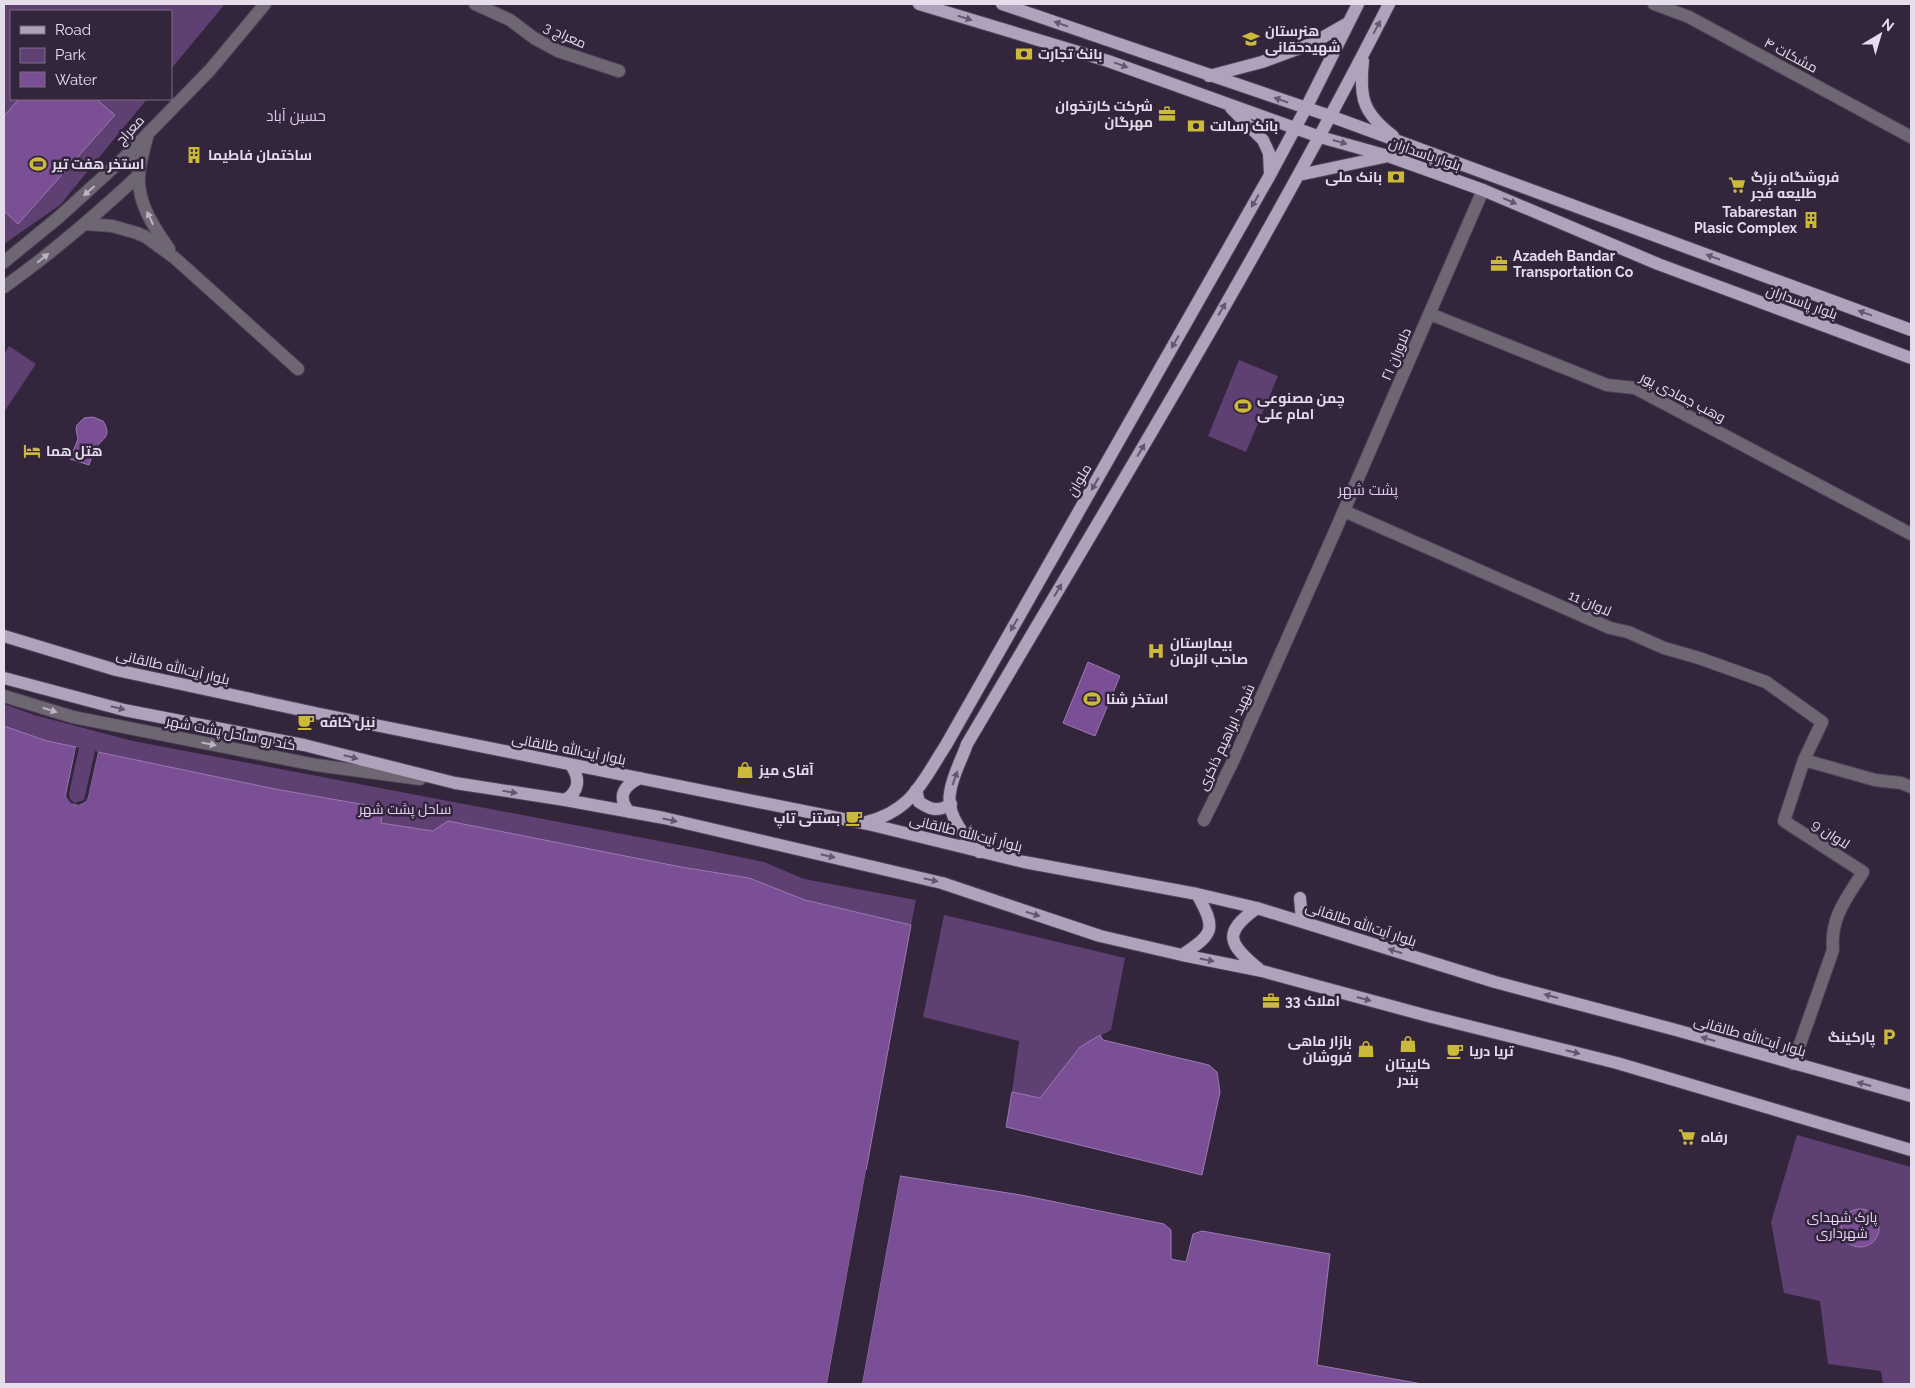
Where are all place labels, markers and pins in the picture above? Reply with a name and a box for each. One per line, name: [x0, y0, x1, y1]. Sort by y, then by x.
place label: هنرستان شهیدحقانی: [1265, 23, 1340, 56]
school or university icon: هنرستان شهیدحقانی: [1241, 29, 1261, 49]
bank icon: بانک تجارت: [1014, 44, 1034, 64]
place label: بانک تجارت: [1038, 46, 1102, 62]
place label: شرکت کارتخوان مهرگان: [1055, 98, 1153, 131]
office icon: شرکت کارتخوان مهرگان: [1157, 104, 1177, 124]
bank icon: بانک رسالت: [1186, 116, 1206, 136]
place label: بانک رسالت: [1210, 118, 1278, 134]
building icon: ساختمان فاطیما: [184, 145, 204, 165]
place label: ساختمان فاطیما: [208, 147, 312, 163]
sports icon: استخر هفت تیر: [28, 154, 48, 174]
place label: استخر هفت تیر: [51, 156, 144, 173]
bank icon: بانک ملی: [1386, 167, 1406, 187]
place label: بانک ملی: [1325, 169, 1382, 186]
place label: فروشگاه بزرگ طلیعه فجر: [1750, 169, 1839, 202]
supermarket icon: فروشگاه بزرگ طلیعه فجر: [1727, 175, 1747, 195]
place label: Tabarestan Plasic Complex: [1694, 204, 1798, 236]
building icon: Tabarestan Plasic Complex: [1801, 210, 1821, 230]
place label: Azadeh Bandar Transportation Co: [1513, 248, 1634, 280]
office icon: Azadeh Bandar Transportation Co: [1489, 254, 1509, 274]
place label: چمن مصنوعی امام علی: [1257, 390, 1345, 424]
sports icon: چمن مصنوعی امام علی: [1233, 396, 1253, 416]
hotel icon: هتل هما: [22, 441, 42, 461]
place label: هتل هما: [46, 443, 102, 460]
place label: بیمارستان صاحب الزمان: [1170, 635, 1248, 668]
hospital icon: بیمارستان صاحب الزمان: [1146, 641, 1166, 661]
sports icon: استخر شنا: [1082, 689, 1102, 709]
place label: استخر شنا: [1106, 691, 1168, 708]
cafe icon: نیل کافه: [296, 712, 316, 732]
place label: نیل کافه: [320, 714, 375, 731]
shop icon: آقای میز: [735, 760, 755, 780]
place label: آقای میز: [758, 762, 814, 779]
cafe icon: بستنی تاپ: [844, 808, 864, 828]
place label: بستنی تاپ: [774, 810, 840, 829]
office icon: املاک 33: [1261, 991, 1281, 1011]
place label: املاک 33: [1285, 993, 1340, 1009]
parking icon: پارکینگ: [1879, 1027, 1899, 1047]
place label: پارکینگ: [1828, 1029, 1875, 1048]
place label: بازار ماهی فروشان: [1288, 1033, 1352, 1066]
shop icon: کاپیتان بندر: [1398, 1034, 1418, 1054]
shop icon: بازار ماهی فروشان: [1356, 1039, 1376, 1059]
cafe icon: تریا دریا: [1445, 1041, 1465, 1061]
place label: تریا دریا: [1469, 1043, 1515, 1060]
place label: کاپیتان بندر: [1385, 1056, 1431, 1088]
supermarket icon: رفاه: [1677, 1127, 1697, 1147]
place label: رفاه: [1701, 1129, 1728, 1145]

